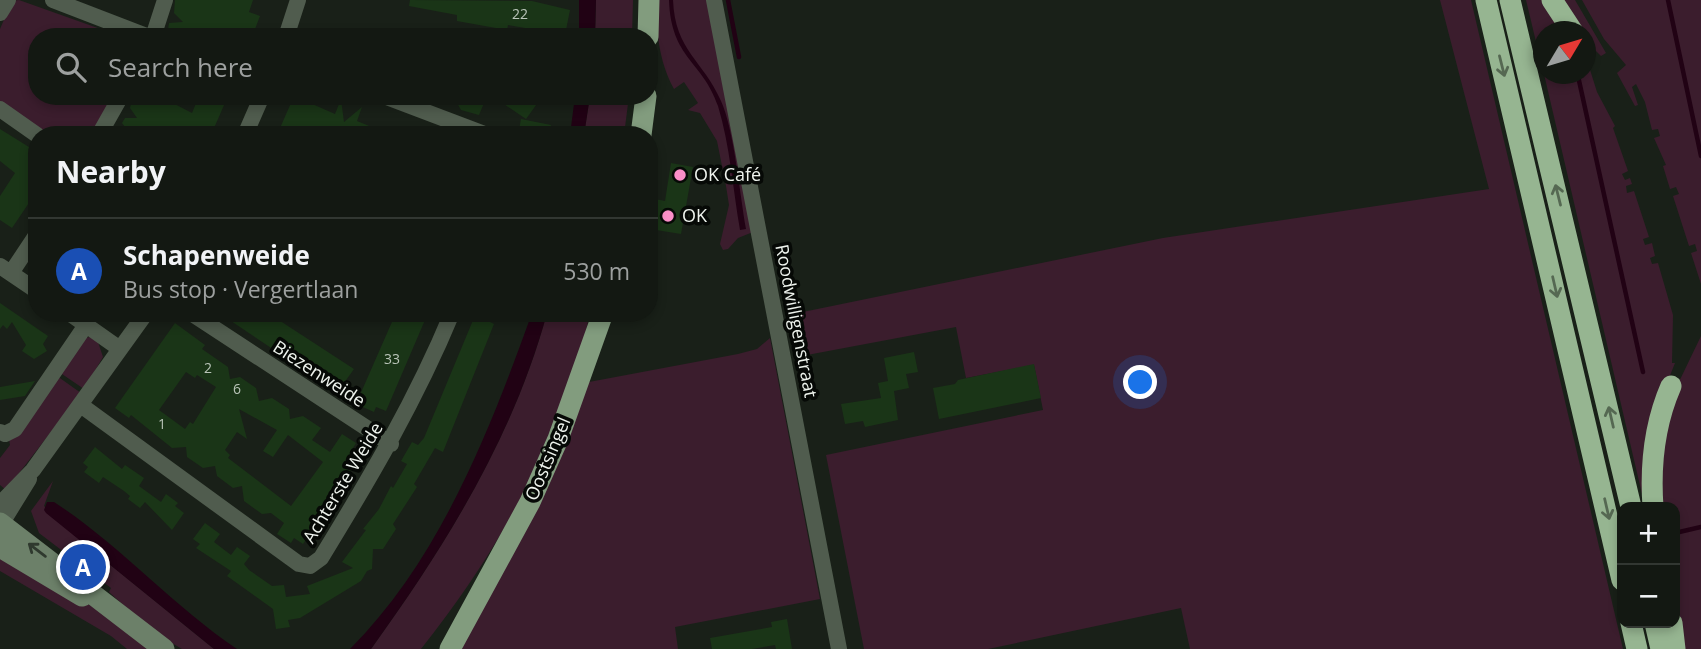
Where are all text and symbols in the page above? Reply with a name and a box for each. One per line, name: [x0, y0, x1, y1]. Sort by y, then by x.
house number: 22: [512, 4, 528, 23]
north arrow: [1533, 21, 1596, 84]
search box: [28, 28, 658, 105]
icon: search: [52, 48, 90, 86]
text: Search here: [108, 49, 253, 85]
one-way arrow: [1496, 54, 1509, 77]
text: Nearby: [56, 151, 166, 192]
place label: OK Café: [694, 162, 761, 186]
marker: OK Café: [672, 167, 688, 183]
one-way arrow: [1551, 184, 1565, 207]
place label: OK: [682, 203, 708, 227]
marker: OK: [660, 208, 676, 224]
text: Schapenweide: [123, 237, 310, 273]
street label: Roodwilligenstraat: [770, 242, 824, 399]
text: A: [71, 255, 87, 287]
text: 530 m: [563, 255, 630, 287]
text: Bus stop · Vergertlaan: [123, 273, 358, 305]
one-way arrow: [1549, 275, 1562, 298]
street label: Biezenweide: [269, 334, 370, 412]
house number: 33: [384, 349, 400, 368]
house number: 2: [204, 358, 212, 377]
your location: [1123, 365, 1157, 399]
house number: 6: [233, 379, 241, 398]
one-way arrow: [1603, 406, 1617, 429]
street label: Oostsingel: [519, 413, 575, 504]
house number: 1: [158, 414, 166, 433]
street label: Achterste Weide: [297, 418, 388, 547]
one-way arrow: [1600, 497, 1614, 520]
map controls: [1617, 502, 1680, 628]
button: +: [1617, 502, 1680, 565]
pin: A: [60, 541, 106, 593]
one-way arrow: [28, 543, 47, 557]
button: −: [1617, 565, 1680, 628]

